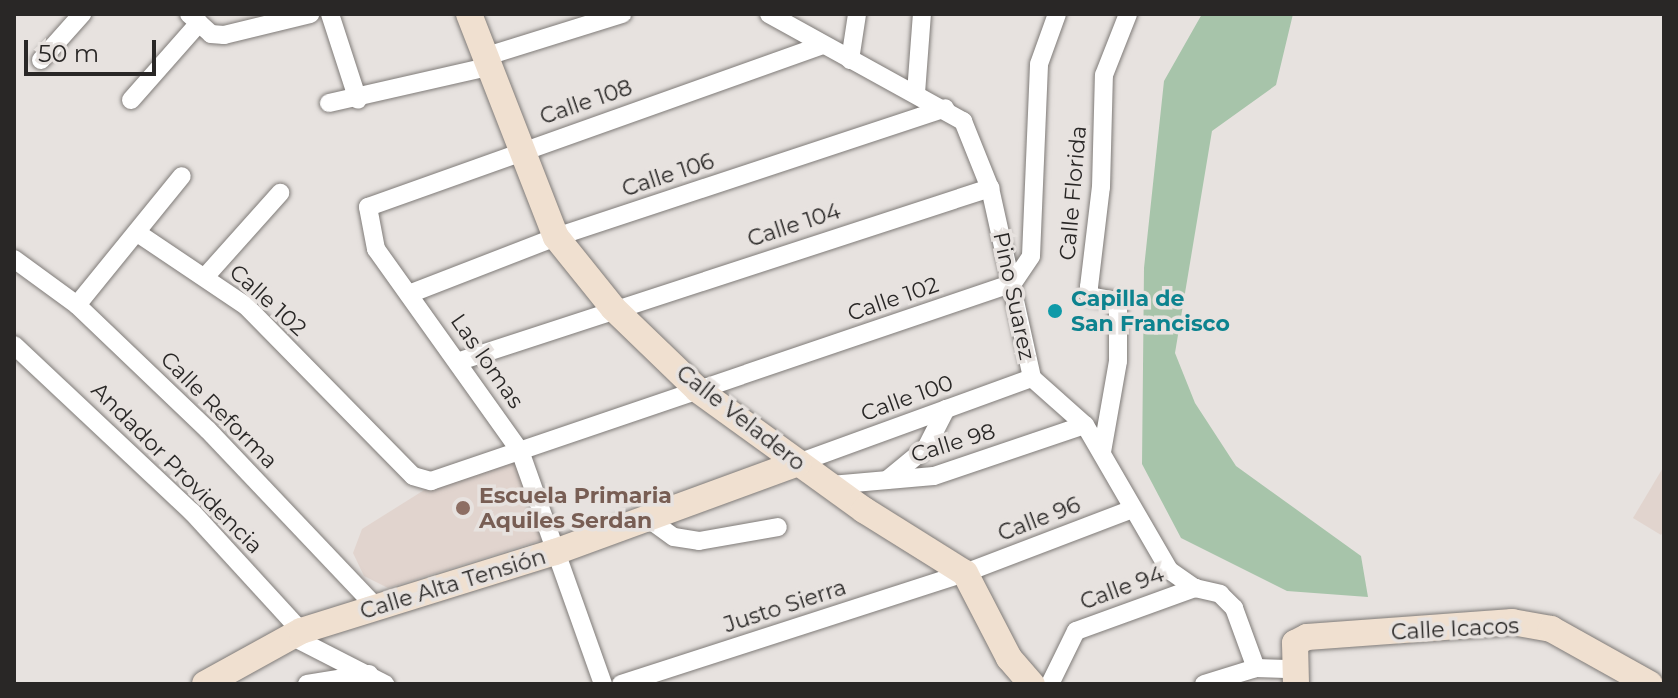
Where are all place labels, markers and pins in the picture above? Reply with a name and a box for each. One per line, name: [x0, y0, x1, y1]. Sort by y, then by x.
place label: Capilla de San Francisco: [1071, 285, 1230, 336]
marker: Capilla de San Francisco: [1046, 302, 1064, 320]
place label: Escuela Primaria Aquiles Serdan: [479, 482, 672, 534]
marker: Escuela Primaria Aquiles Serdan: [454, 499, 472, 517]

